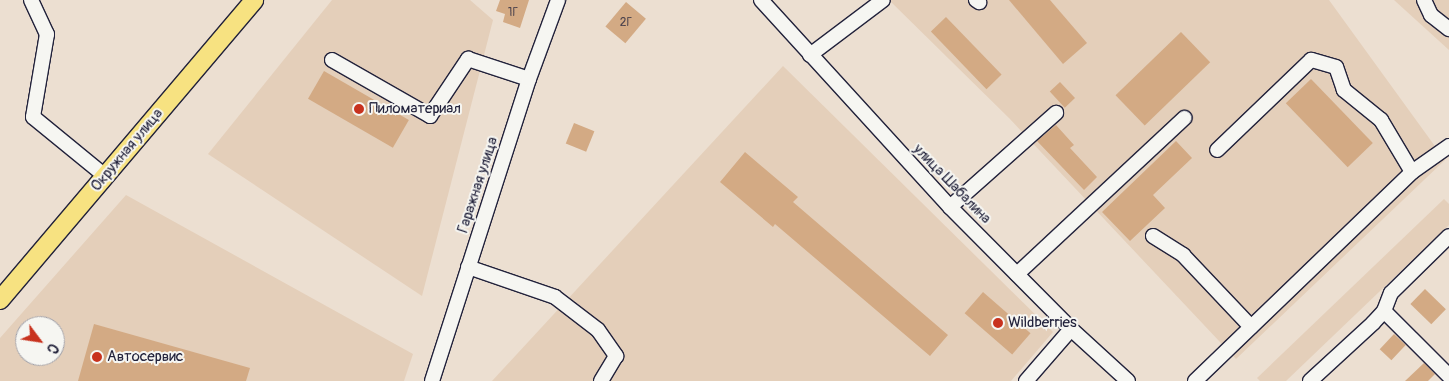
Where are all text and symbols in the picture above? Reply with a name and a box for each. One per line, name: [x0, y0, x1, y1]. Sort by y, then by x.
house number: 1Г: [508, 6, 518, 20]
house number: 2Г: [620, 16, 632, 30]
place label: Пиломатериал: [369, 100, 461, 118]
marker: Пиломатериал: [353, 103, 365, 115]
street label: Окружная улица: [87, 105, 167, 195]
street label: Гаражная улица: [454, 135, 502, 235]
street label: улица Шабалина: [909, 140, 995, 228]
place label: Wildberries: [1008, 314, 1077, 332]
north arrow: [15, 316, 65, 366]
marker: Wildberries: [992, 317, 1004, 329]
text: С: [43, 340, 62, 357]
place label: Автосервис: [107, 348, 183, 366]
marker: Автосервис: [91, 351, 103, 363]

